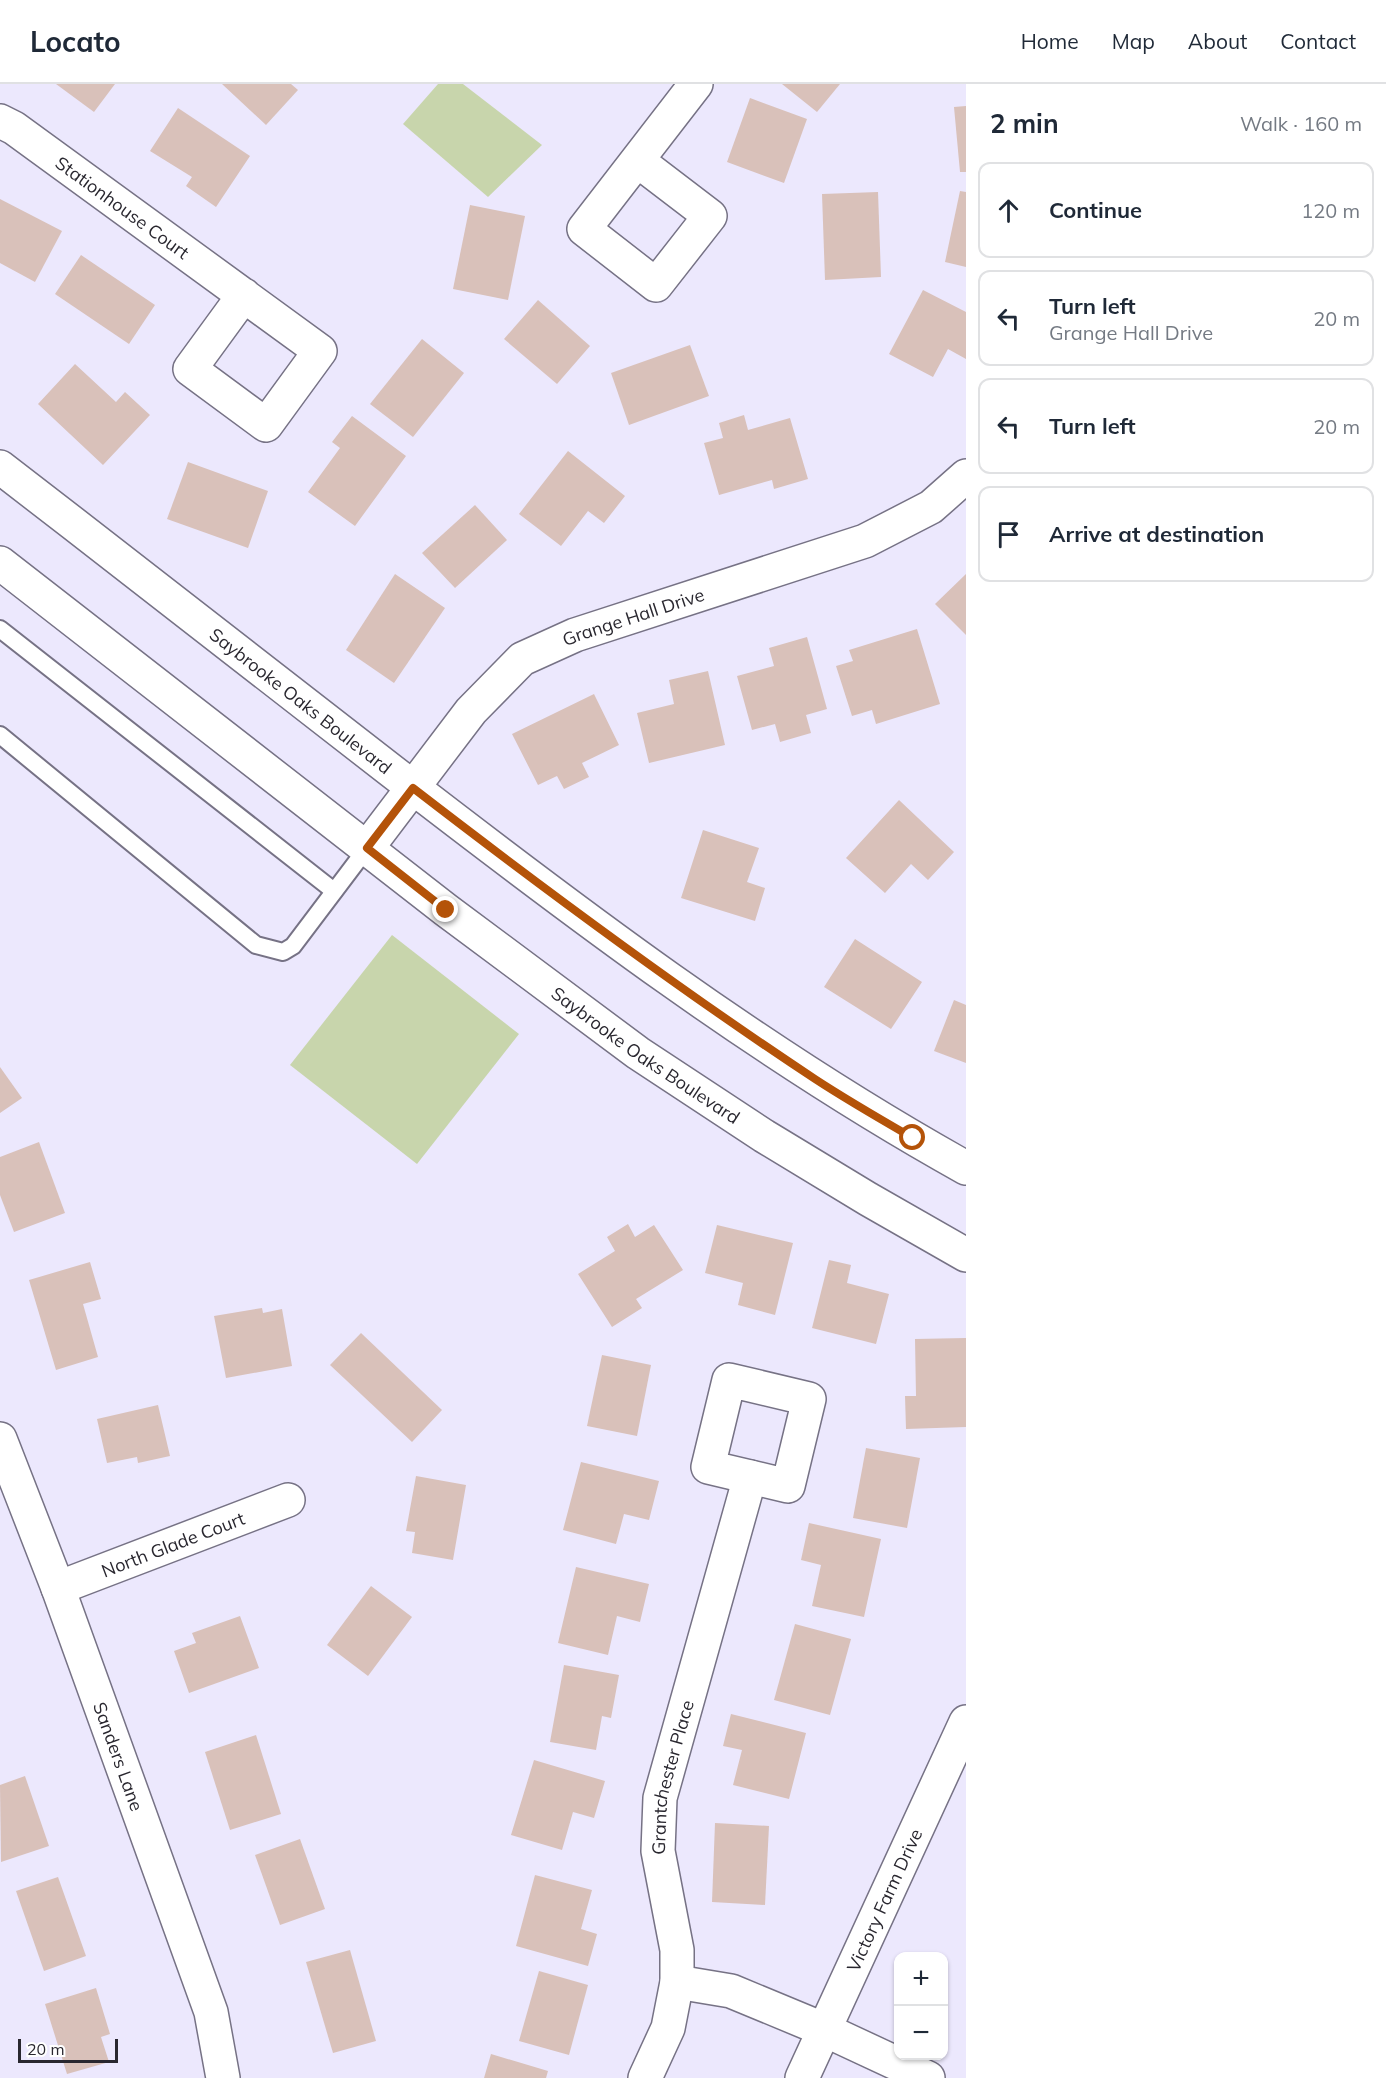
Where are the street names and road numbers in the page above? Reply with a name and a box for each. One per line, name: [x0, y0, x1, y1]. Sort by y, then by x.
street label: Stationhouse Court: [51, 151, 194, 264]
street label: Grange Hall Drive: [558, 582, 707, 651]
street label: Saybrooke Oaks Boulevard: [205, 622, 397, 779]
street label: Saybrooke Oaks Boulevard: [547, 981, 744, 1129]
street label: North Glade Court: [98, 1506, 248, 1582]
street label: Grantchester Place: [646, 1697, 698, 1855]
street label: Sanders Lane: [89, 1699, 149, 1814]
street label: Victory Farm Drive: [841, 1825, 927, 1975]

